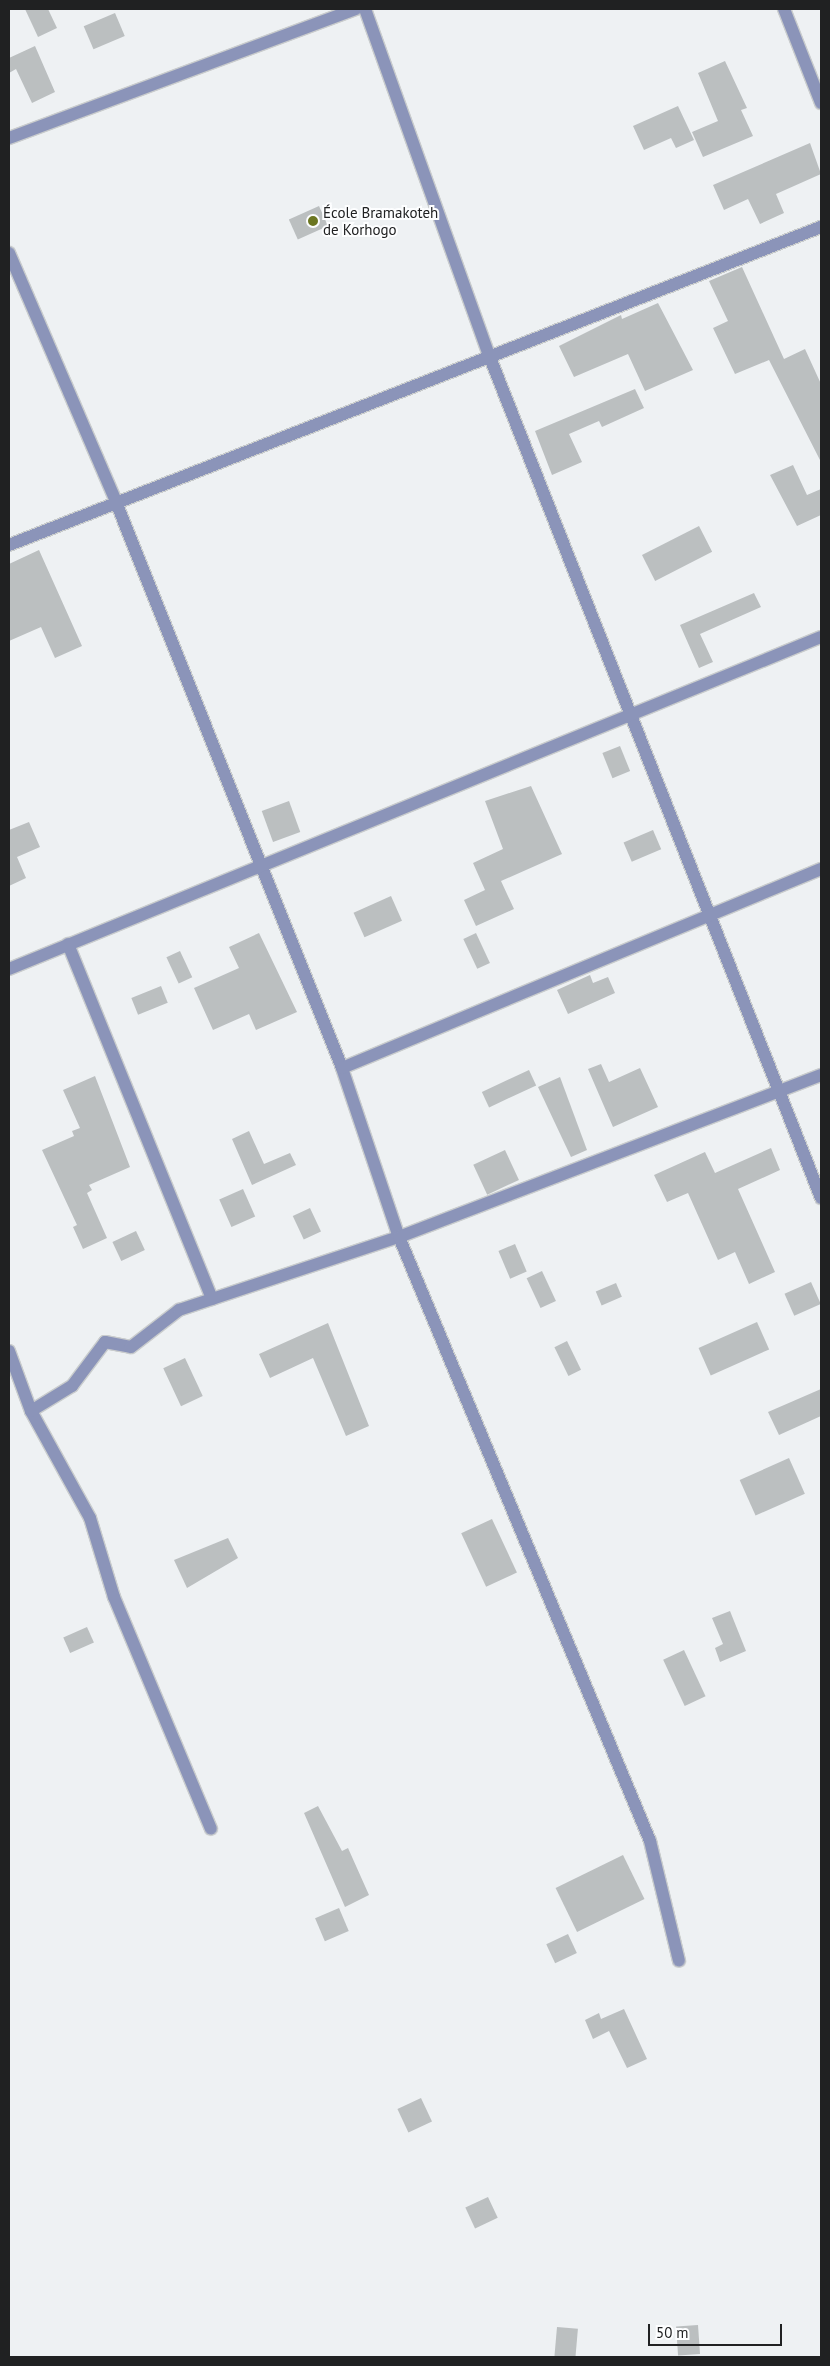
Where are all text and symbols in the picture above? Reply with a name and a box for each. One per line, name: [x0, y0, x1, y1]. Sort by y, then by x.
place label: École Bramakoteh de Korhogo: [323, 203, 438, 238]
marker: École Bramakoteh de Korhogo: [307, 215, 319, 227]
scale bar: [650, 2314, 784, 2346]
text: 50 m: [656, 2323, 689, 2342]

